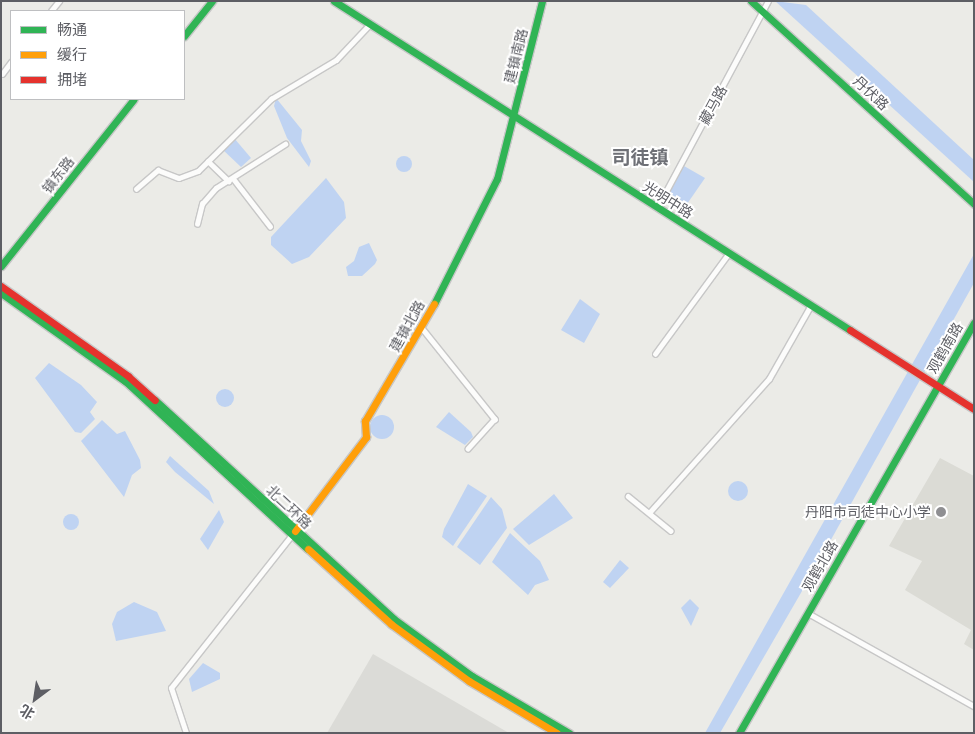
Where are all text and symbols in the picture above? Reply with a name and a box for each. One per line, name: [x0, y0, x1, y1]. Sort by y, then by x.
legend: [10, 10, 185, 100]
text: 畅通: [57, 19, 87, 40]
street label: 建镇南路: [501, 27, 531, 85]
text: 缓行: [57, 44, 87, 65]
text: 拥堵: [57, 69, 87, 90]
street label: 丹伏路: [850, 73, 892, 113]
street label: 藏马路: [696, 83, 730, 127]
district label: 司徒镇: [612, 147, 668, 169]
street label: 镇东路: [38, 153, 78, 197]
street label: 光明中路: [640, 178, 696, 222]
street label: 建镇北路: [386, 297, 428, 355]
street label: 观鹤南路: [924, 320, 966, 376]
street label: 北二环路: [263, 482, 315, 532]
place label: 丹阳市司徒中心小学: [805, 504, 931, 520]
marker: 丹阳市司徒中心小学: [935, 506, 947, 518]
street label: 观鹤北路: [799, 538, 841, 594]
north arrow: [10, 674, 60, 724]
text: 北: [16, 700, 38, 724]

